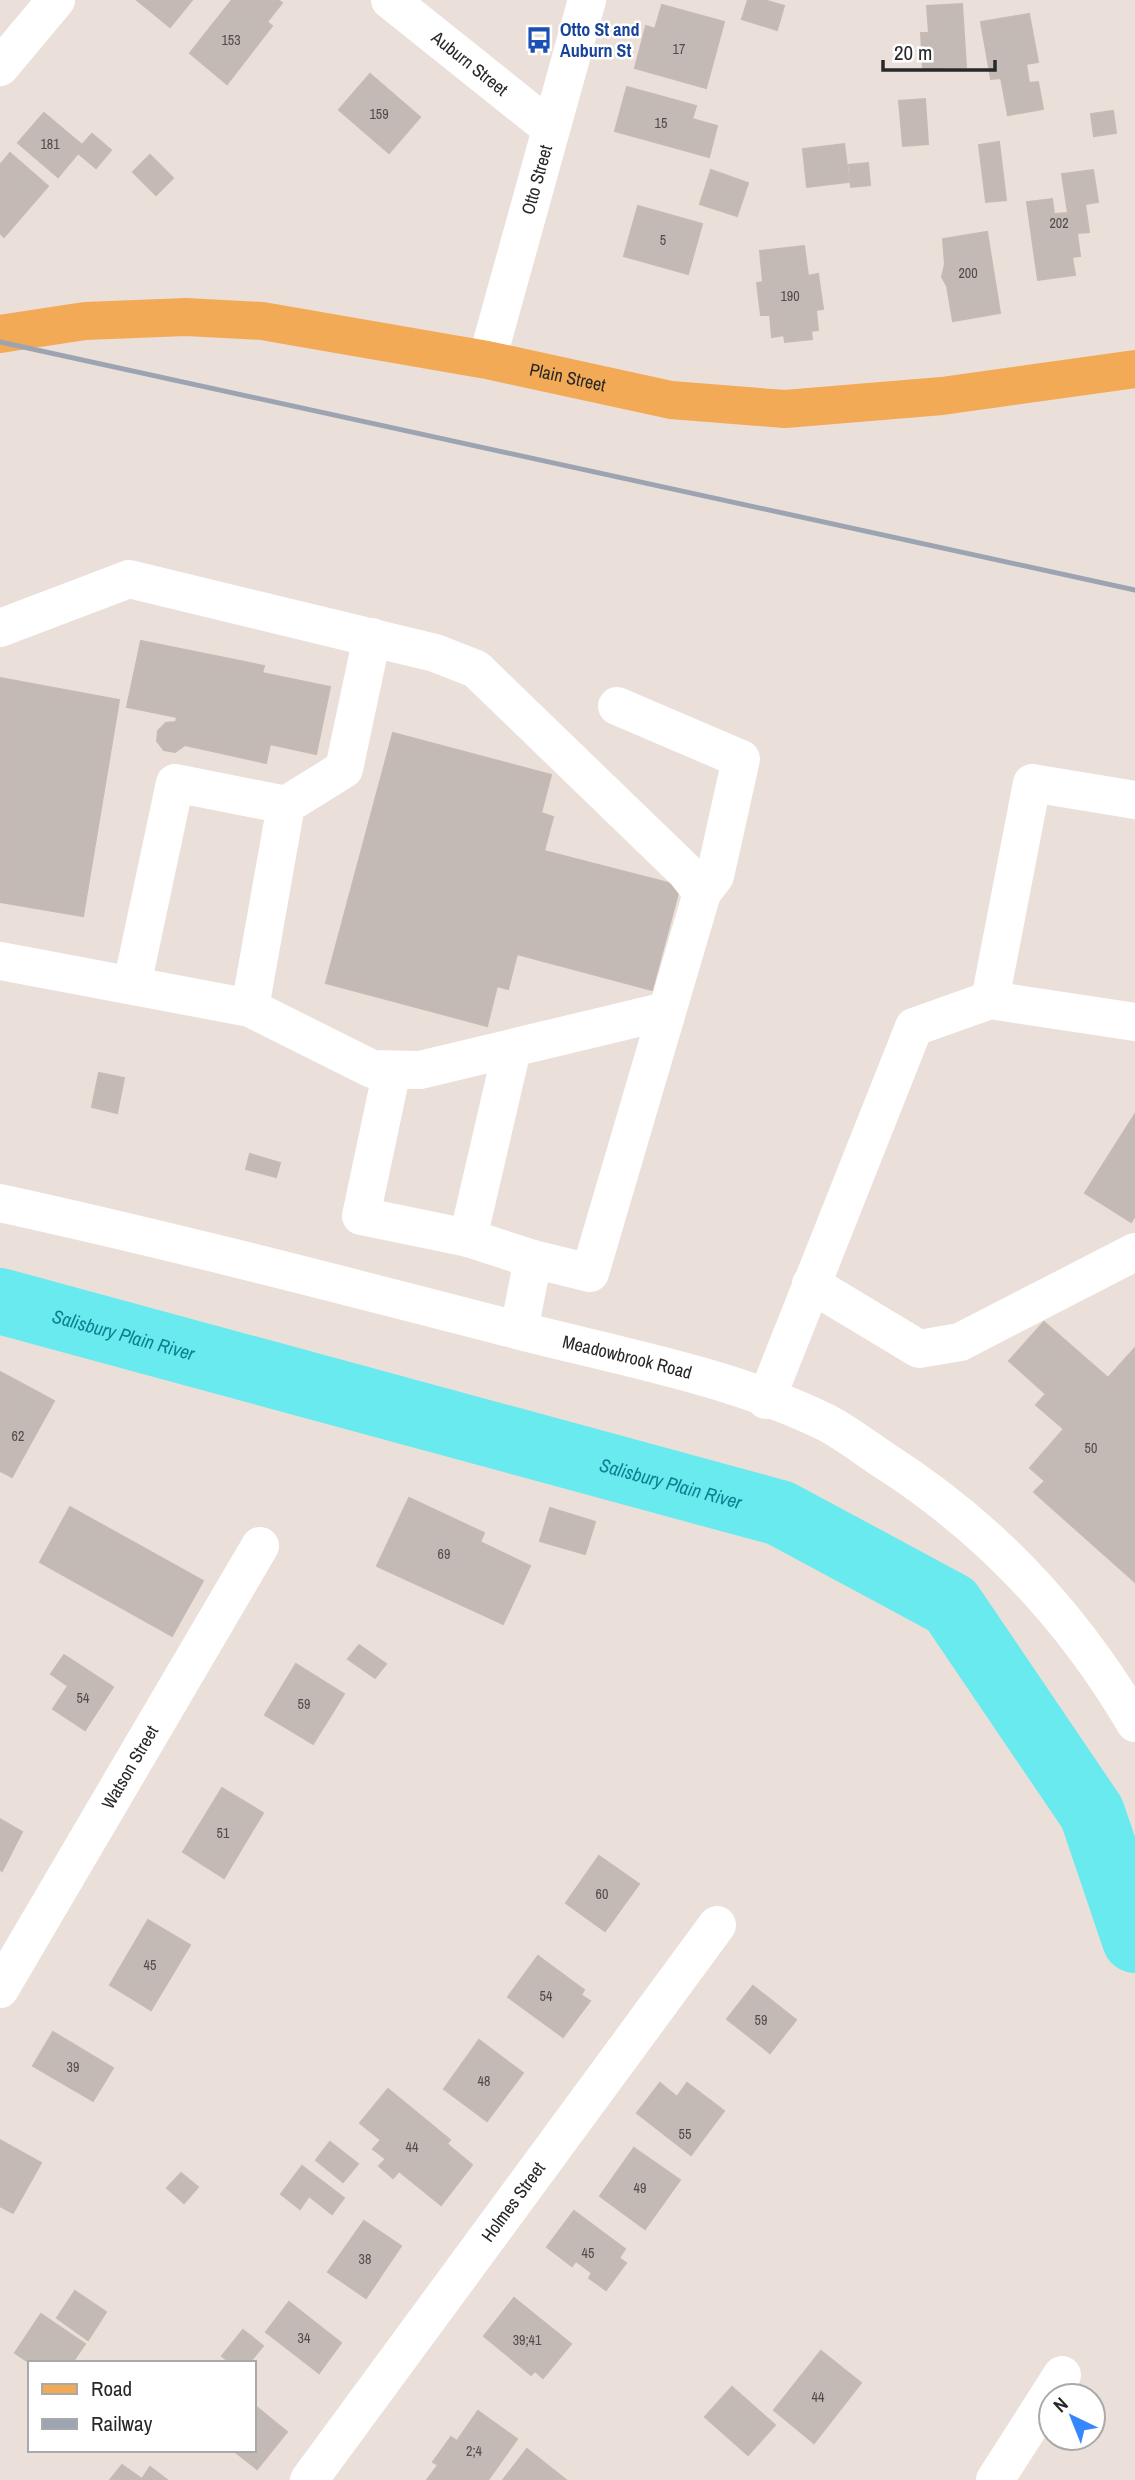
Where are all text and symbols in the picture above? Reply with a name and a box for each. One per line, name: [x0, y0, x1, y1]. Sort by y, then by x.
place label: Otto St and Auburn St: [560, 17, 640, 63]
street label: Auburn Street: [426, 24, 513, 101]
bus stop icon: Otto St and Auburn St: [524, 25, 554, 55]
scale bar: [883, 28, 995, 72]
house number: 153: [221, 31, 241, 49]
text: 20 m: [894, 38, 932, 67]
house number: 17: [673, 40, 685, 58]
house number: 159: [369, 105, 389, 123]
house number: 15: [655, 114, 667, 132]
house number: 181: [40, 135, 60, 153]
street label: Otto Street: [515, 142, 558, 217]
house number: 202: [1049, 214, 1069, 232]
house number: 5: [660, 231, 666, 249]
house number: 200: [958, 264, 978, 282]
house number: 190: [780, 287, 800, 305]
street label: Plain Street: [527, 357, 608, 397]
water label: Salisbury Plain River: [49, 1303, 198, 1367]
street label: Meadowbrook Road: [560, 1329, 695, 1385]
house number: 62: [12, 1427, 24, 1445]
house number: 50: [1085, 1439, 1097, 1457]
water label: Salisbury Plain River: [597, 1452, 746, 1515]
house number: 69: [438, 1545, 450, 1563]
house number: 54: [77, 1689, 90, 1707]
house number: 59: [298, 1695, 310, 1713]
street label: Watson Street: [95, 1721, 164, 1814]
house number: 51: [217, 1824, 230, 1842]
house number: 60: [596, 1885, 608, 1903]
house number: 45: [144, 1956, 156, 1974]
house number: 54: [540, 1987, 553, 2005]
house number: 59: [755, 2011, 767, 2029]
house number: 39: [67, 2058, 79, 2076]
house number: 48: [478, 2072, 490, 2090]
house number: 55: [679, 2125, 691, 2143]
house number: 44: [406, 2138, 419, 2156]
street label: Holmes Street: [475, 2157, 551, 2247]
house number: 49: [634, 2179, 646, 2197]
house number: 45: [582, 2244, 594, 2262]
house number: 38: [359, 2250, 371, 2268]
house number: 34: [298, 2329, 311, 2347]
house number: 39;41: [513, 2331, 542, 2349]
legend: [28, 2361, 256, 2452]
text: Road: [91, 2374, 132, 2403]
north arrow: [1037, 2382, 1107, 2452]
house number: 44: [812, 2388, 825, 2406]
text: N: [1047, 2391, 1073, 2418]
text: Railway: [91, 2409, 153, 2438]
house number: 2;4: [466, 2442, 483, 2460]

